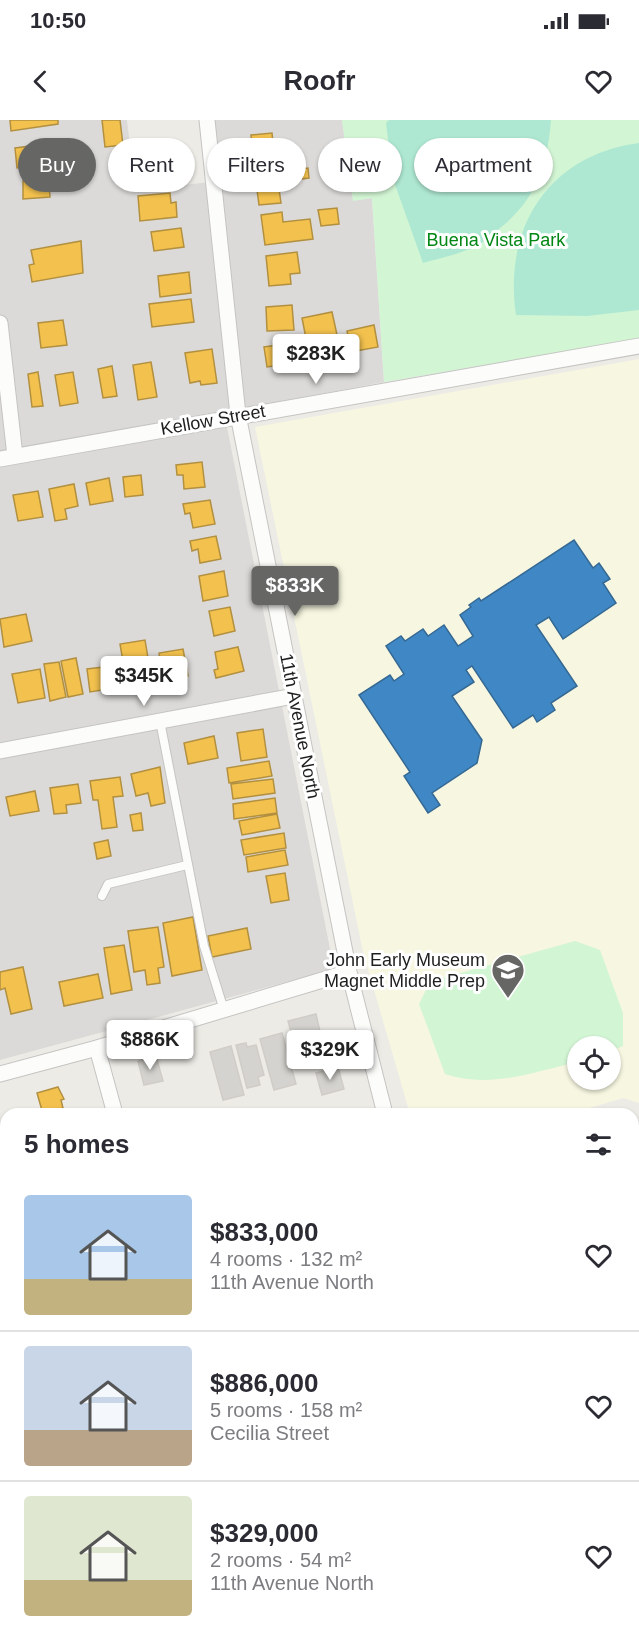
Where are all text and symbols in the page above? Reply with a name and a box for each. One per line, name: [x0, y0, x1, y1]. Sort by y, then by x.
text: 10:50: [30, 8, 86, 33]
icon: back: [24, 65, 57, 98]
icon: heart: [582, 65, 615, 98]
text: Roofr: [284, 66, 355, 96]
chip: Buy: [18, 138, 96, 192]
chip: Rent: [108, 138, 195, 192]
chip: Filters: [207, 138, 306, 192]
chip: New: [318, 138, 402, 192]
chip: Apartment: [414, 138, 553, 192]
park label: Buena Vista Park: [427, 230, 566, 250]
pin: $283K: [274, 334, 358, 385]
text: $283K: [287, 342, 345, 364]
street label: Kellow Street: [159, 401, 267, 439]
pin: $833K: [253, 566, 337, 617]
text: $833K: [266, 574, 324, 596]
street label: 11th Avenue North: [276, 652, 324, 800]
pin: $345K: [102, 656, 186, 707]
text: $345K: [115, 664, 173, 686]
place label: John Early Museum Magnet Middle Prep: [324, 950, 485, 991]
school or university icon: John Early Museum Magnet Middle Prep: [490, 952, 526, 999]
pin: $886K: [108, 1020, 192, 1071]
text: $886K: [121, 1028, 179, 1050]
pin: $329K: [288, 1030, 372, 1081]
map controls: [567, 1036, 621, 1090]
button: locate: [567, 1036, 621, 1090]
text: $329K: [301, 1038, 359, 1060]
icon: filters: [582, 1128, 615, 1161]
text: 5 homes: [24, 1129, 130, 1159]
text: $833,000: [210, 1217, 318, 1247]
icon: home: [72, 1219, 144, 1291]
icon: heart: [582, 1239, 615, 1272]
text: 4 rooms · 132 m²: [210, 1248, 362, 1270]
text: 11th Avenue North: [210, 1271, 374, 1293]
text: $886,000: [210, 1368, 318, 1398]
icon: home: [72, 1370, 144, 1442]
icon: heart: [582, 1390, 615, 1423]
text: 5 rooms · 158 m²: [210, 1399, 362, 1421]
text: Cecilia Street: [210, 1422, 329, 1444]
text: $329,000: [210, 1518, 318, 1548]
icon: home: [72, 1520, 144, 1592]
icon: heart: [582, 1540, 615, 1573]
text: 2 rooms · 54 m²: [210, 1549, 351, 1571]
text: 11th Avenue North: [210, 1572, 374, 1594]

